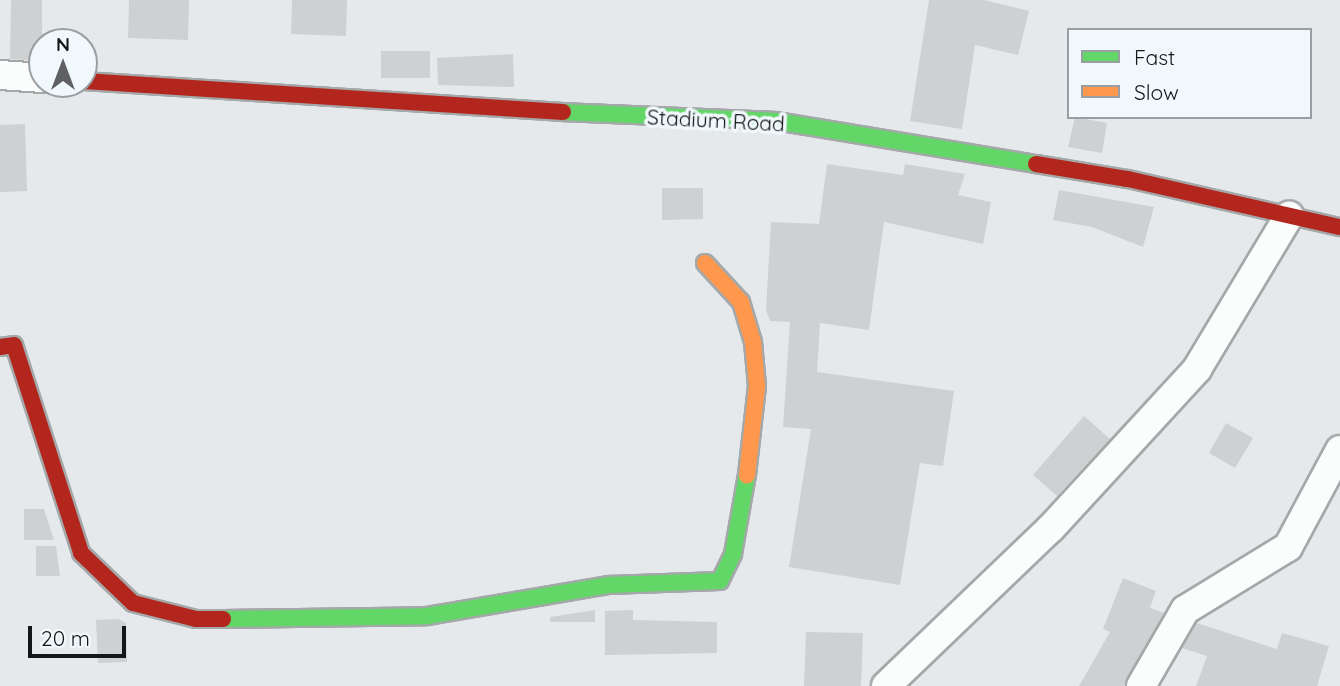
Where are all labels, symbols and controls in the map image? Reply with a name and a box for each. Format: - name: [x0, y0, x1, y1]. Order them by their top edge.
- north arrow: [28, 28, 98, 98]
- legend: [1067, 28, 1312, 119]
- text: N: [56, 32, 70, 56]
- text: Fast: [1134, 44, 1175, 70]
- text: Slow: [1134, 79, 1179, 105]
- street label: Stadium Road: [647, 104, 785, 136]
- scale bar: [32, 612, 130, 656]
- text: 20 m: [41, 625, 90, 651]

